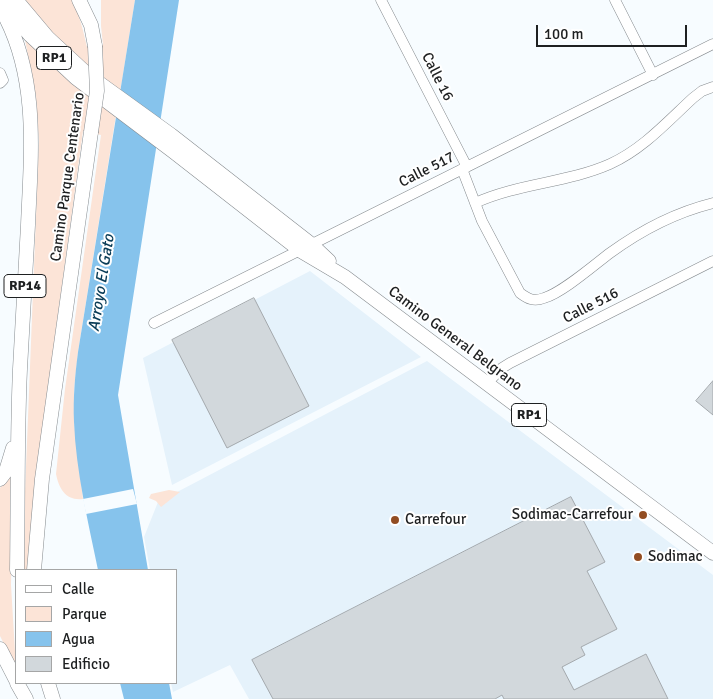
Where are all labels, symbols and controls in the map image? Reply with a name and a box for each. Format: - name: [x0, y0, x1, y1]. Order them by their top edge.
- scale bar: [538, 15, 689, 47]
- text: 100 m: [544, 25, 584, 43]
- road number: RP1: [36, 46, 72, 70]
- street label: Calle 16: [417, 50, 457, 104]
- street label: Camino Parque Centenario: [47, 91, 89, 263]
- street label: Calle 517: [396, 148, 458, 192]
- water label: Arroyo El Gato: [85, 233, 119, 333]
- road number: RP14: [4, 274, 46, 298]
- street label: Camino General Belgrano: [384, 283, 526, 395]
- street label: Calle 516: [560, 284, 622, 328]
- road number: RP1: [512, 404, 546, 426]
- place label: Sodimac-Carrefour: [512, 506, 633, 524]
- marker: Sodimac-Carrefour: [637, 509, 649, 521]
- place label: Carrefour: [405, 511, 466, 529]
- marker: Carrefour: [389, 514, 401, 526]
- place label: Sodimac: [648, 548, 703, 566]
- marker: Sodimac: [632, 551, 644, 563]
- legend: [15, 569, 178, 684]
- text: Calle: [62, 580, 95, 598]
- text: Parque: [62, 605, 107, 623]
- text: Agua: [62, 630, 95, 648]
- text: Edificio: [62, 655, 110, 673]

